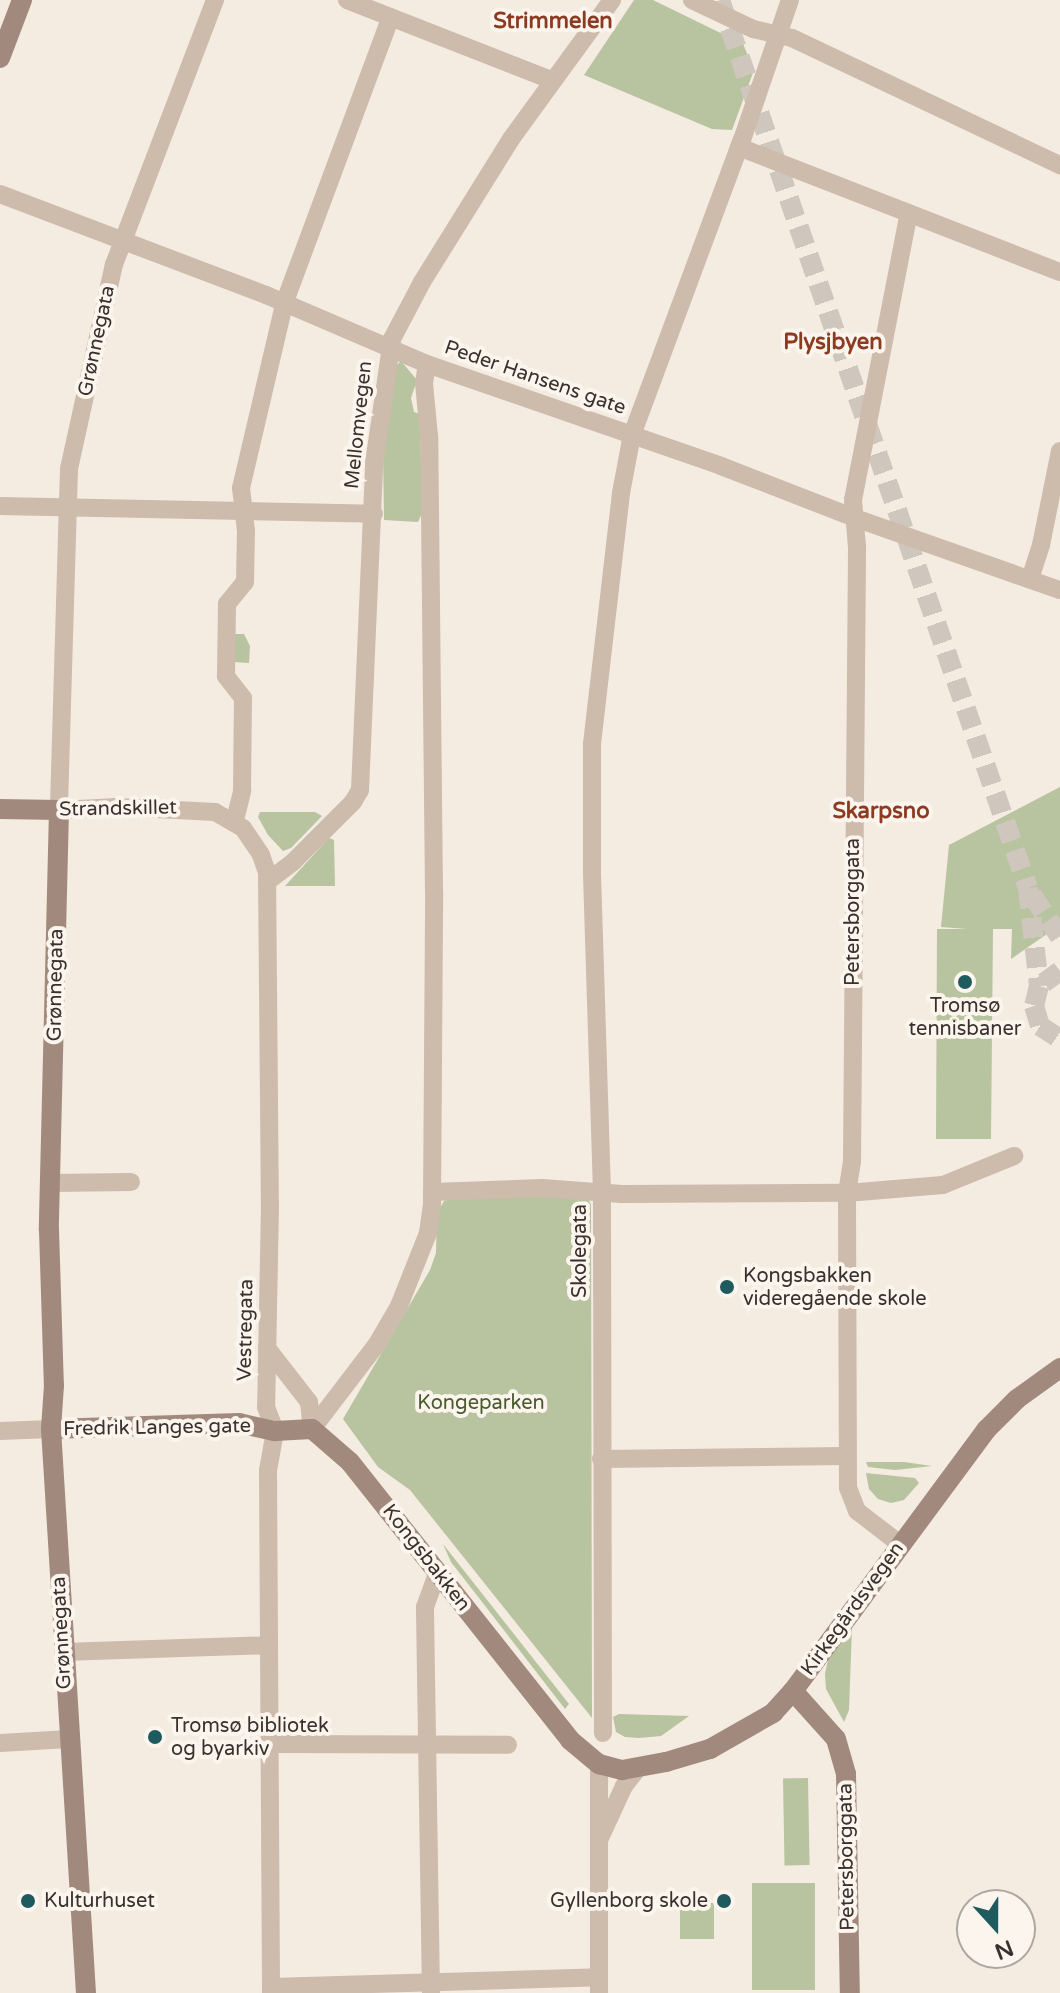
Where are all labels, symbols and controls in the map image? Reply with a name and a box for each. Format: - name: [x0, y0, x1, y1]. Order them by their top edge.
- district label: Strimmelen: [493, 9, 613, 35]
- street label: Grønnegata: [74, 283, 120, 399]
- district label: Plysjbyen: [783, 330, 883, 356]
- street label: Peder Hansens gate: [441, 336, 629, 420]
- street label: Mellomvegen: [340, 360, 378, 490]
- street label: Strandskillet: [59, 796, 177, 822]
- district label: Skarpsno: [832, 799, 930, 825]
- street label: Petersborggata: [841, 838, 865, 986]
- street label: Grønnegata: [43, 928, 69, 1042]
- marker: Tromsø tennisbaner: [956, 973, 974, 991]
- place label: Tromsø tennisbaner: [909, 994, 1021, 1041]
- street label: Skolegata: [568, 1204, 592, 1298]
- place label: Kongsbakken videregående skole: [743, 1264, 926, 1311]
- marker: Kongsbakken videregående skole: [718, 1278, 736, 1296]
- street label: Vestregata: [233, 1279, 259, 1381]
- park label: Kongeparken: [417, 1391, 545, 1415]
- street label: Fredrik Langes gate: [63, 1414, 251, 1442]
- street label: Kongsbakken: [377, 1500, 475, 1616]
- street label: Kirkegårdsvegen: [796, 1537, 910, 1681]
- street label: Grønnegata: [47, 1576, 77, 1690]
- place label: Tromsø bibliotek og byarkiv: [171, 1714, 329, 1761]
- marker: Tromsø bibliotek og byarkiv: [146, 1728, 164, 1746]
- street label: Petersborggata: [834, 1783, 860, 1931]
- place label: Kulturhuset: [44, 1889, 155, 1913]
- place label: Gyllenborg skole: [550, 1889, 708, 1913]
- north arrow: [956, 1889, 1036, 1969]
- marker: Kulturhuset: [19, 1892, 37, 1910]
- marker: Gyllenborg skole: [715, 1892, 733, 1910]
- text: N: [991, 1934, 1017, 1965]

